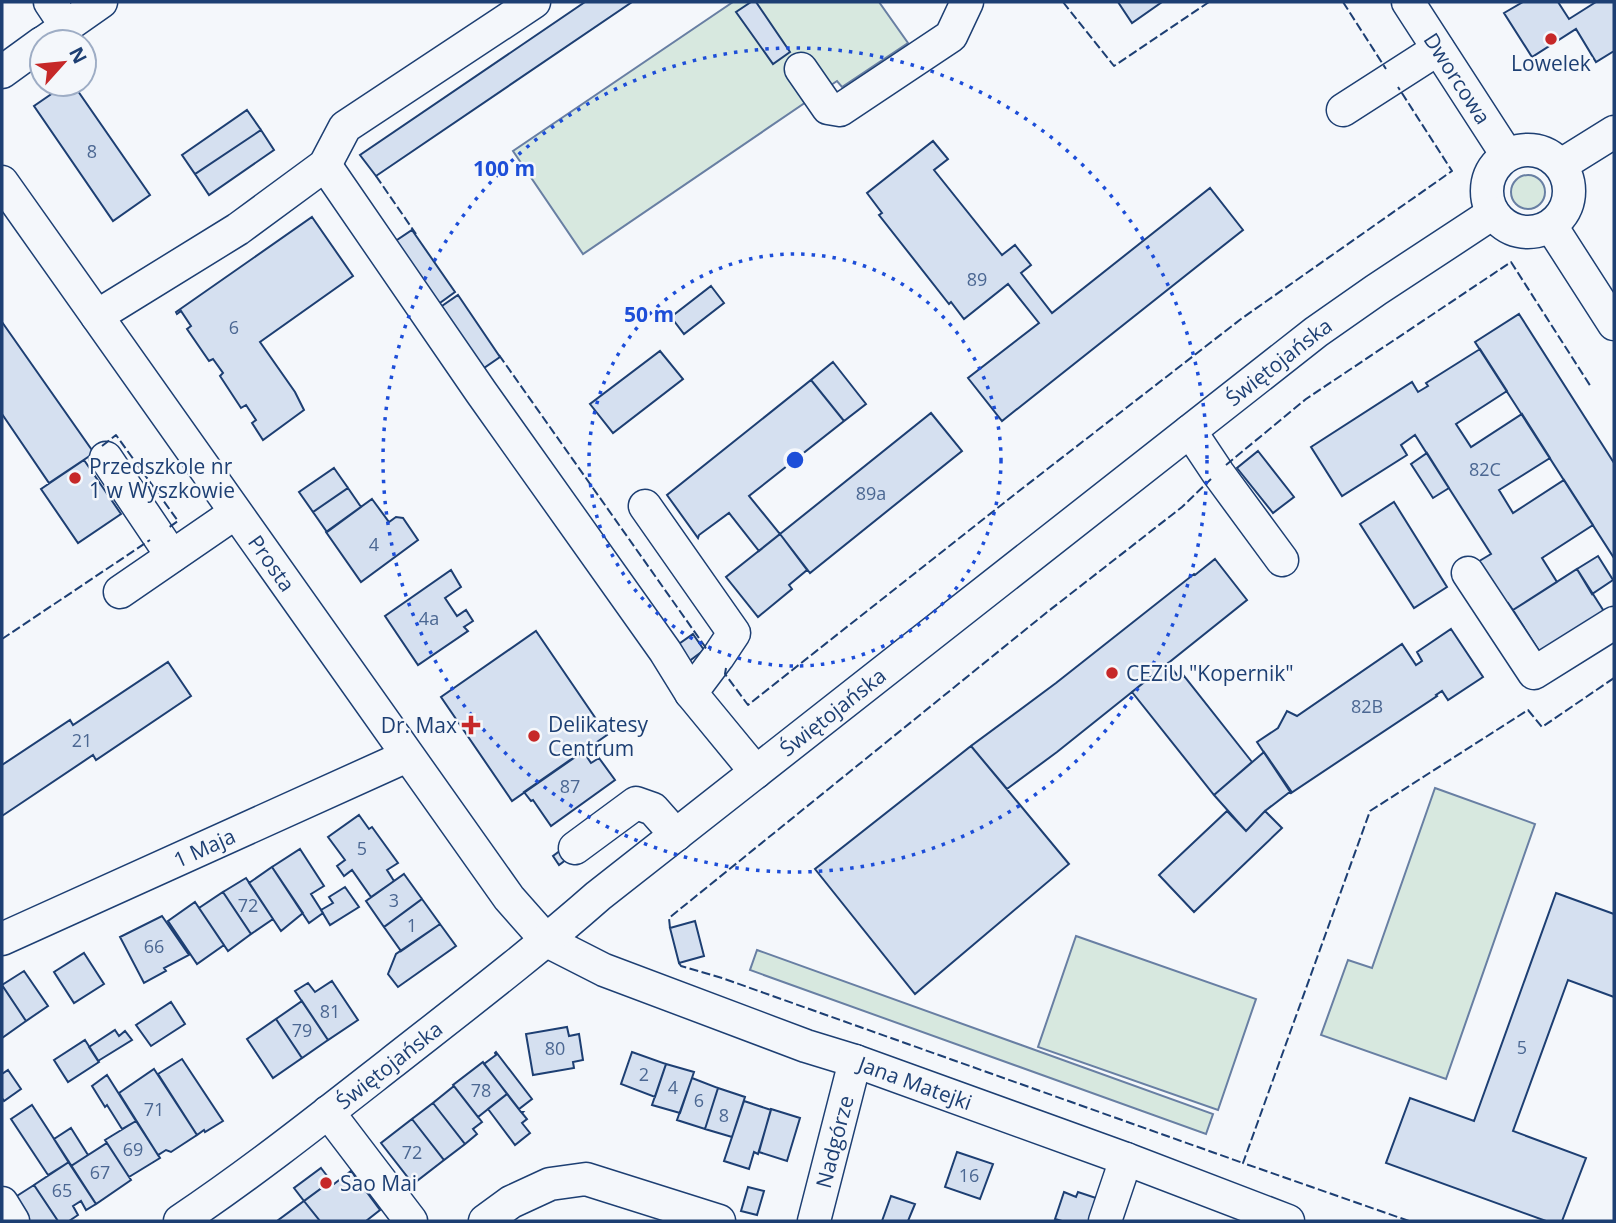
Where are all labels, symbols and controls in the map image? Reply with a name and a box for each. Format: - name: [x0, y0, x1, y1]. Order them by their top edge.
- street label: Dworcowa: [1418, 27, 1497, 129]
- north arrow: [28, 28, 98, 98]
- marker: Lowelek: [1543, 31, 1559, 47]
- text: N: [63, 42, 93, 68]
- place label: Lowelek: [1511, 49, 1591, 77]
- house number: 8: [87, 139, 97, 163]
- text: 100 m: [473, 154, 535, 182]
- house number: 89: [967, 267, 987, 291]
- text: 50 m: [624, 300, 674, 328]
- street label: Świętojańska: [1220, 311, 1337, 412]
- house number: 6: [229, 315, 239, 339]
- centre of rings: [783, 448, 807, 472]
- place label: Przedszkole nr 1 w Wyszkowie: [89, 452, 235, 504]
- house number: 82C: [1469, 457, 1501, 481]
- marker: Przedszkole nr 1 w Wyszkowie: [67, 470, 83, 486]
- house number: 89a: [856, 481, 886, 505]
- street label: Prosta: [242, 529, 302, 597]
- house number: 4: [369, 532, 379, 556]
- house number: 4a: [419, 606, 439, 630]
- place label: CEZiU "Kopernik": [1126, 659, 1294, 687]
- street label: Świętojańska: [774, 661, 891, 762]
- marker: CEZiU "Kopernik": [1104, 665, 1120, 681]
- house number: 82B: [1351, 694, 1383, 718]
- place label: Delikatesy Centrum: [548, 710, 649, 762]
- place label: Dr. Max: [381, 711, 457, 739]
- marker: Dr. Max: [463, 717, 479, 733]
- house number: 21: [72, 728, 92, 752]
- marker: Delikatesy Centrum: [526, 728, 542, 744]
- house number: 87: [560, 774, 580, 798]
- street label: 1 Maja: [169, 821, 240, 874]
- house number: 5: [357, 836, 367, 860]
- house number: 3: [389, 888, 399, 912]
- house number: 72: [238, 893, 258, 917]
- house number: 1: [407, 913, 417, 937]
- house number: 66: [144, 934, 164, 958]
- house number: 81: [320, 999, 340, 1023]
- street label: Świętojańska: [330, 1014, 448, 1115]
- house number: 79: [292, 1018, 312, 1042]
- house number: 5: [1517, 1035, 1527, 1059]
- house number: 80: [545, 1036, 565, 1060]
- street label: Jana Matejki: [853, 1049, 976, 1116]
- house number: 2: [639, 1062, 649, 1086]
- house number: 4: [668, 1075, 678, 1099]
- house number: 78: [471, 1078, 491, 1102]
- house number: 6: [694, 1088, 704, 1112]
- street label: Nadgórze: [809, 1092, 860, 1191]
- house number: 71: [144, 1097, 164, 1121]
- house number: 8: [719, 1103, 729, 1127]
- house number: 69: [123, 1137, 143, 1161]
- house number: 72: [402, 1140, 422, 1164]
- house number: 67: [90, 1160, 110, 1184]
- house number: 16: [959, 1163, 979, 1187]
- place label: Sao Mai: [340, 1169, 417, 1197]
- marker: Sao Mai: [318, 1175, 334, 1191]
- house number: 65: [52, 1178, 72, 1202]

